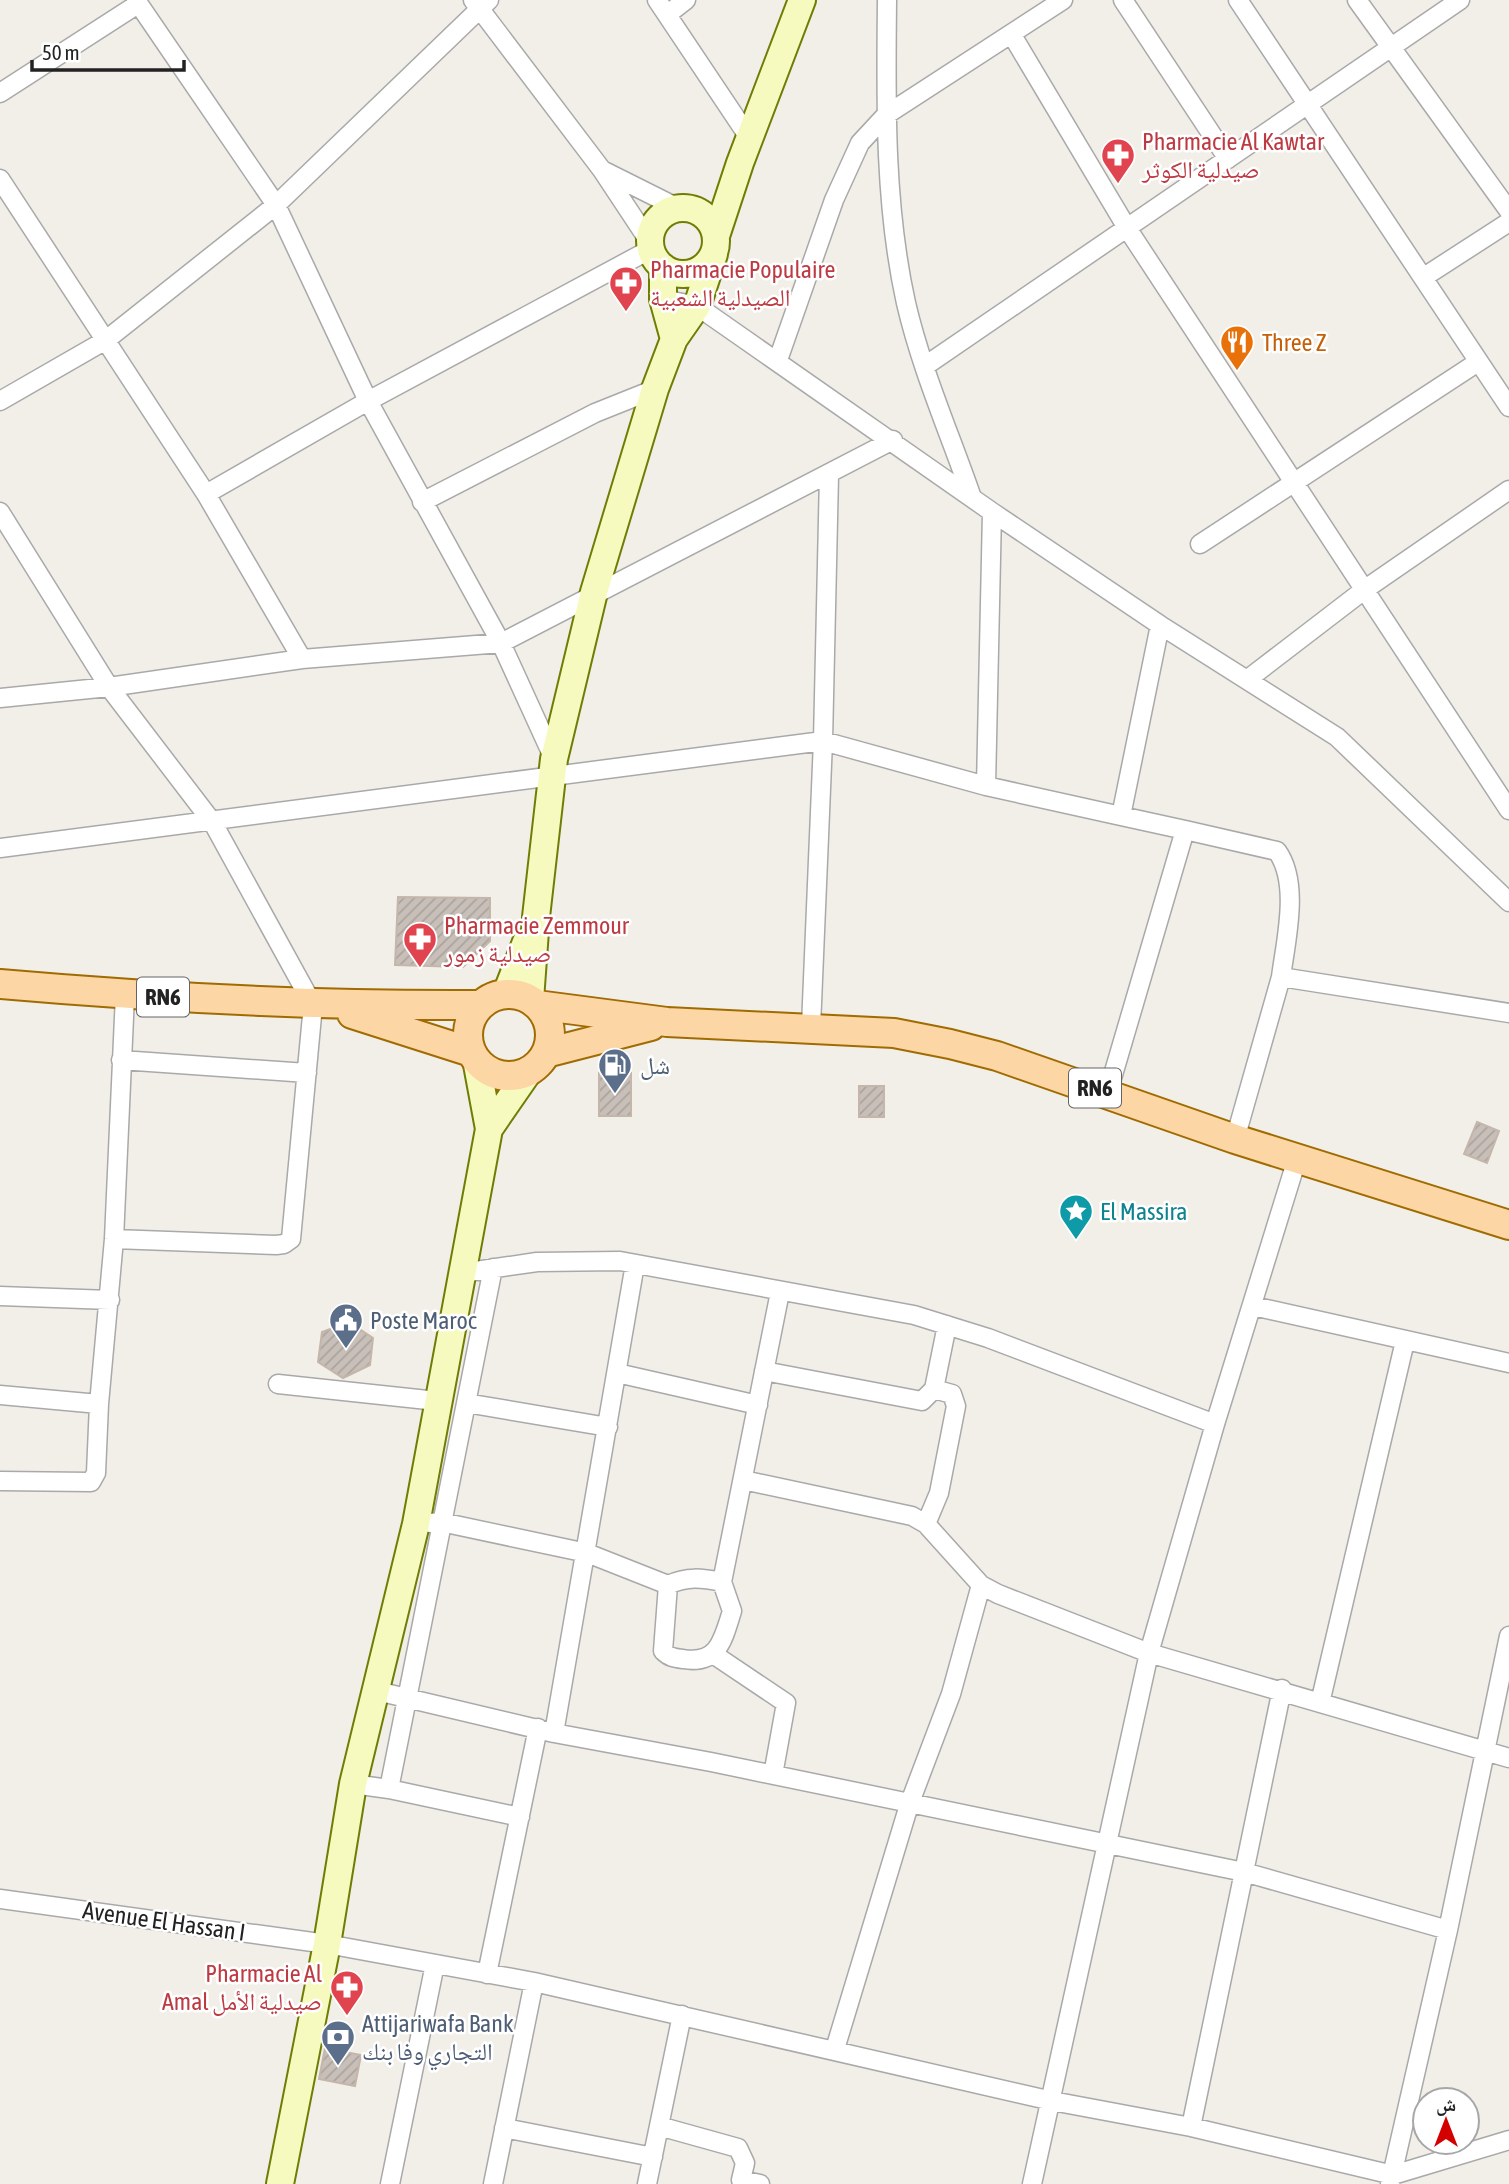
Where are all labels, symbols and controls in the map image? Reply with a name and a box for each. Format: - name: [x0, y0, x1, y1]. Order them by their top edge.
- scale bar: [32, 28, 184, 72]
- text: 50 m: [42, 40, 80, 64]
- place label: Pharmacie Al Kawtar صيدلية الكوثر: [1141, 128, 1325, 183]
- pharmacy icon: Pharmacie Al Kawtar صيدلية الكوثر: [1099, 136, 1137, 185]
- place label: Pharmacie Populaire الصيدلية الشعبية: [650, 256, 835, 311]
- pharmacy icon: Pharmacie Populaire الصيدلية الشعبية: [607, 264, 645, 313]
- restaurant icon: Three Z: [1218, 323, 1256, 372]
- place label: Three Z: [1262, 329, 1327, 356]
- place label: Pharmacie Zemmour صيدلية زمور: [443, 912, 630, 967]
- pharmacy icon: Pharmacie Zemmour صيدلية زمور: [401, 920, 439, 969]
- road number: RN6: [137, 978, 189, 1016]
- fuel station icon: شل: [596, 1046, 634, 1095]
- place label: شل: [640, 1052, 670, 1080]
- road number: RN6: [1069, 1068, 1121, 1107]
- place icon: El Massira: [1057, 1192, 1095, 1241]
- place label: El Massira: [1100, 1198, 1187, 1225]
- public building icon: Poste Maroc: [327, 1301, 365, 1350]
- place label: Poste Maroc: [370, 1307, 477, 1334]
- street label: Avenue El Hassan I: [81, 1896, 247, 1946]
- place label: Pharmacie Al Amal صيدلية الأمل: [162, 1960, 323, 2016]
- pharmacy icon: Pharmacie Al Amal صيدلية الأمل: [328, 1968, 366, 2017]
- place label: Attijariwafa Bank التجاري وفا بنك: [362, 2010, 514, 2071]
- bank icon: Attijariwafa Bank التجاري وفا بنك: [319, 2018, 357, 2067]
- north arrow: [1411, 2086, 1481, 2156]
- text: ش: [1436, 2093, 1456, 2116]

